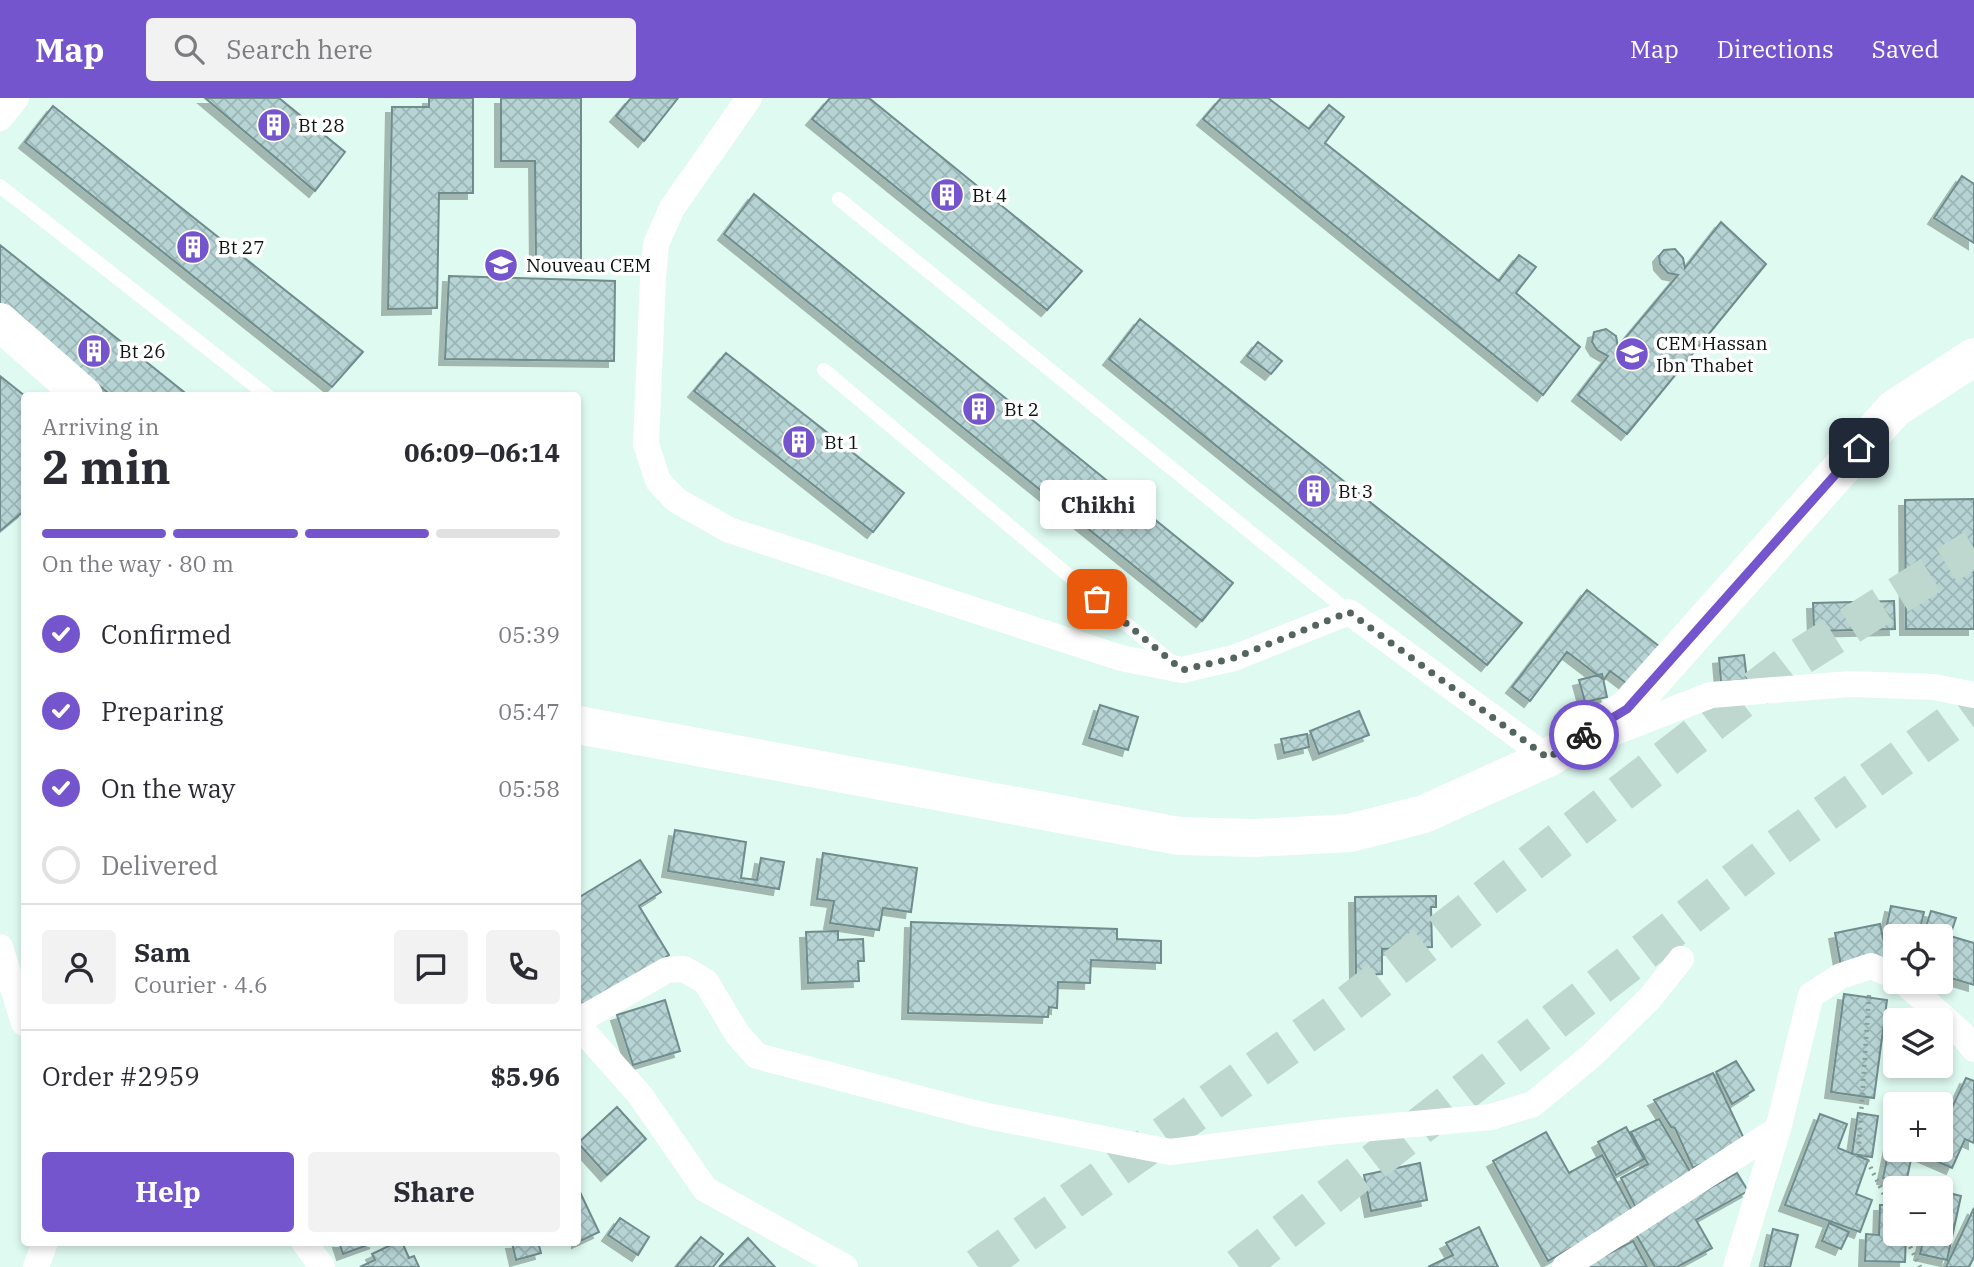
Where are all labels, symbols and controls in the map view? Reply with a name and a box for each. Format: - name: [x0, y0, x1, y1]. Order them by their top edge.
- search box: [146, 18, 636, 81]
- text: Map: [35, 28, 104, 71]
- icon: search: [170, 30, 208, 68]
- text: Search here: [226, 32, 373, 66]
- text: Map: [1630, 33, 1679, 65]
- text: Directions: [1717, 33, 1834, 65]
- text: Saved: [1872, 33, 1939, 65]
- building icon: Bt 28: [255, 106, 293, 144]
- place label: Bt 28: [298, 113, 345, 137]
- building icon: Bt 4: [928, 176, 966, 214]
- place label: Bt 4: [972, 183, 1007, 207]
- building icon: Bt 27: [174, 228, 212, 266]
- place label: Bt 27: [218, 235, 265, 259]
- school or university icon: Nouveau CEM: [482, 246, 520, 284]
- place label: Nouveau CEM: [526, 253, 651, 277]
- place label: CEM Hassan Ibn Thabet: [1656, 331, 1768, 377]
- building icon: Bt 26: [75, 332, 113, 370]
- school or university icon: CEM Hassan Ibn Thabet: [1613, 335, 1651, 373]
- place label: Bt 26: [119, 339, 166, 363]
- building icon: Bt 2: [960, 390, 998, 428]
- place label: Bt 2: [1004, 397, 1039, 421]
- text: Arriving in: [42, 411, 159, 441]
- pin: [1829, 418, 1889, 478]
- building icon: Bt 1: [780, 423, 818, 461]
- icon: home: [1840, 429, 1878, 467]
- place label: Bt 1: [824, 430, 859, 454]
- text: 06:09–06:14: [404, 435, 560, 469]
- text: 2 min: [42, 437, 171, 497]
- building icon: Bt 3: [1295, 472, 1333, 510]
- place label: Bt 3: [1338, 479, 1373, 503]
- callout: Chikhi: [1039, 480, 1155, 529]
- text: Chikhi: [1061, 489, 1135, 519]
- text: On the way · 80 m: [42, 548, 234, 578]
- pin: [1067, 569, 1127, 629]
- icon: bag: [1078, 580, 1116, 618]
- icon: check: [42, 615, 80, 653]
- text: Confirmed: [101, 617, 232, 651]
- text: 05:39: [498, 619, 560, 649]
- icon: check: [42, 692, 80, 730]
- text: Preparing: [101, 694, 223, 728]
- text: 05:47: [498, 696, 560, 726]
- courier: [1549, 700, 1619, 770]
- icon: bike: [1565, 716, 1603, 754]
- icon: check: [42, 769, 80, 807]
- text: On the way: [101, 771, 235, 805]
- text: 05:58: [498, 773, 560, 803]
- text: Delivered: [101, 848, 218, 882]
- map controls: [1883, 924, 1953, 1246]
- button: locate: [1883, 924, 1953, 994]
- button: person: [42, 930, 116, 1004]
- button: chat: [394, 930, 468, 1004]
- button: phone: [486, 930, 560, 1004]
- text: Sam: [134, 935, 190, 969]
- text: Courier · 4.6: [134, 969, 268, 999]
- button: layers: [1883, 1008, 1953, 1078]
- text: Order #2959: [42, 1059, 200, 1093]
- text: $5.96: [490, 1059, 560, 1093]
- button: +: [1883, 1092, 1953, 1162]
- button: Help: [42, 1152, 294, 1232]
- button: Share: [308, 1152, 560, 1232]
- button: −: [1883, 1176, 1953, 1246]

